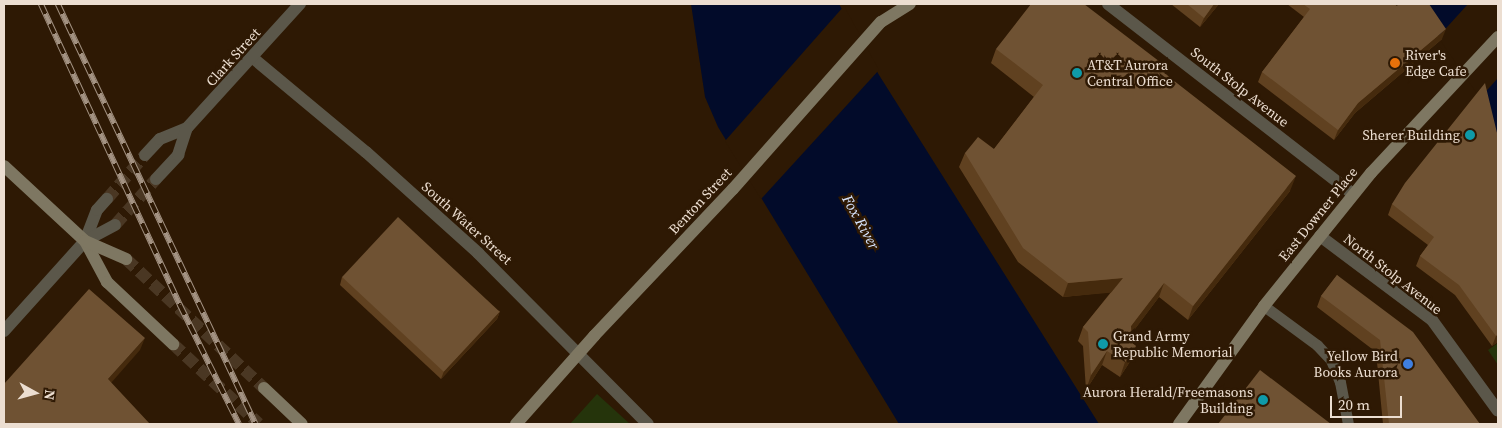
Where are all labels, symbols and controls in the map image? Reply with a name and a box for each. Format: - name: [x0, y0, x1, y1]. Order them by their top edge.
- street label: Clark Street: [202, 24, 264, 90]
- street label: South Stolp Avenue: [1188, 44, 1292, 130]
- place label: River's Edge Cafe: [1405, 47, 1467, 80]
- place label: AT&T Aurora Central Office: [1087, 57, 1173, 90]
- marker: River's Edge Cafe: [1389, 57, 1401, 69]
- marker: AT&T Aurora Central Office: [1071, 67, 1083, 79]
- place label: Sherer Building: [1362, 127, 1460, 143]
- marker: Sherer Building: [1464, 129, 1476, 141]
- street label: Benton Street: [665, 164, 735, 238]
- street label: East Downer Place: [1275, 164, 1361, 264]
- street label: South Water Street: [418, 178, 516, 268]
- water label: Fox River: [839, 192, 883, 252]
- street label: North Stolp Avenue: [1340, 230, 1446, 318]
- place label: Grand Army Republic Memorial: [1113, 328, 1233, 361]
- marker: Grand Army Republic Memorial: [1097, 338, 1109, 350]
- place label: Yellow Bird Books Aurora: [1314, 348, 1398, 381]
- marker: Yellow Bird Books Aurora: [1402, 358, 1414, 370]
- north arrow: [10, 368, 60, 418]
- place label: Aurora Herald/Freemasons Building: [1083, 384, 1253, 417]
- scale bar: [1332, 386, 1404, 418]
- text: N: [39, 389, 60, 401]
- marker: Aurora Herald/Freemasons Building: [1257, 394, 1269, 406]
- text: 20 m: [1338, 394, 1370, 415]

